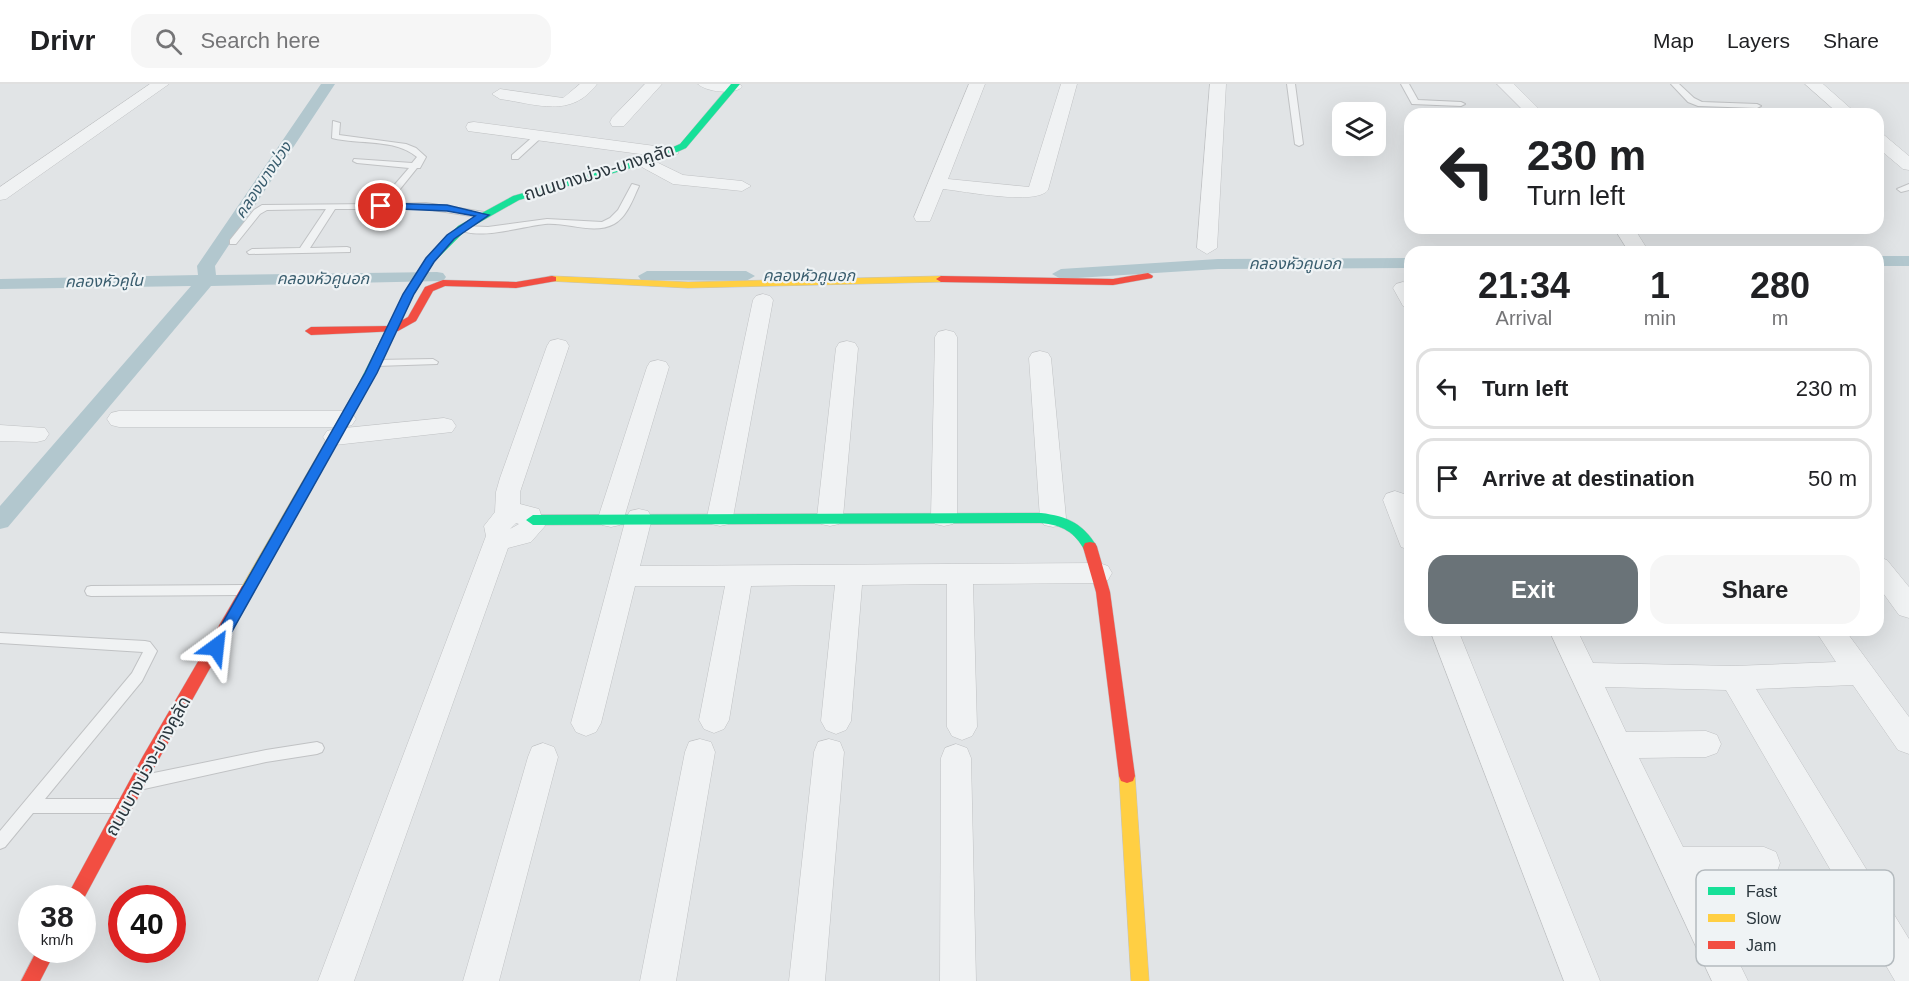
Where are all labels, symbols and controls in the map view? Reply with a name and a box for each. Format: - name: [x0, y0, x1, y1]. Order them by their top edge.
- search box: [131, 14, 551, 68]
- text: Drivr: [30, 25, 95, 56]
- icon: search: [152, 25, 185, 58]
- text: Search here: [200, 28, 320, 53]
- text: Map: [1653, 29, 1694, 52]
- text: Layers: [1727, 29, 1790, 52]
- text: Share: [1823, 29, 1879, 52]
- map controls: [1332, 102, 1386, 156]
- button: layers: [1332, 102, 1386, 156]
- icon: left: [1428, 132, 1506, 210]
- text: 230 m: [1527, 132, 1646, 179]
- water label: คลองบางม่วง: [231, 138, 295, 221]
- street label: ถนนบางม่วง-บางคูลัด: [521, 140, 677, 206]
- pin: [355, 180, 406, 231]
- text: Turn left: [1527, 181, 1625, 211]
- icon: arrive: [364, 189, 397, 222]
- water label: คลองหัวคูนอก: [1249, 255, 1343, 274]
- text: 21:34: [1478, 265, 1570, 306]
- text: 1: [1650, 265, 1670, 306]
- text: 280: [1750, 265, 1810, 306]
- water label: คลองหัวคูนอก: [763, 267, 857, 286]
- water label: คลองหัวคูนอก: [277, 270, 371, 289]
- water label: คลองหัวคูใน: [65, 272, 144, 292]
- text: Arrival: [1496, 307, 1552, 329]
- text: min: [1644, 307, 1676, 329]
- text: m: [1772, 307, 1788, 329]
- icon: left: [1431, 372, 1464, 405]
- text: Turn left: [1482, 376, 1568, 401]
- text: 230 m: [1796, 376, 1857, 401]
- icon: arrive: [1431, 462, 1464, 495]
- text: Arrive at destination: [1482, 466, 1695, 491]
- text: 50 m: [1808, 466, 1857, 491]
- button: Exit: [1428, 555, 1638, 624]
- button: Share: [1650, 555, 1860, 624]
- position arrow: [184, 615, 248, 679]
- street label: ถนนบางม่วง-บางคูลัด: [101, 693, 196, 840]
- legend: [1696, 870, 1894, 966]
- text: Fast: [1746, 883, 1778, 900]
- speed limit sign: 40: [108, 885, 186, 963]
- text: 38: [40, 900, 74, 933]
- text: Slow: [1746, 910, 1781, 927]
- text: km/h: [41, 931, 73, 948]
- text: Jam: [1746, 937, 1776, 954]

